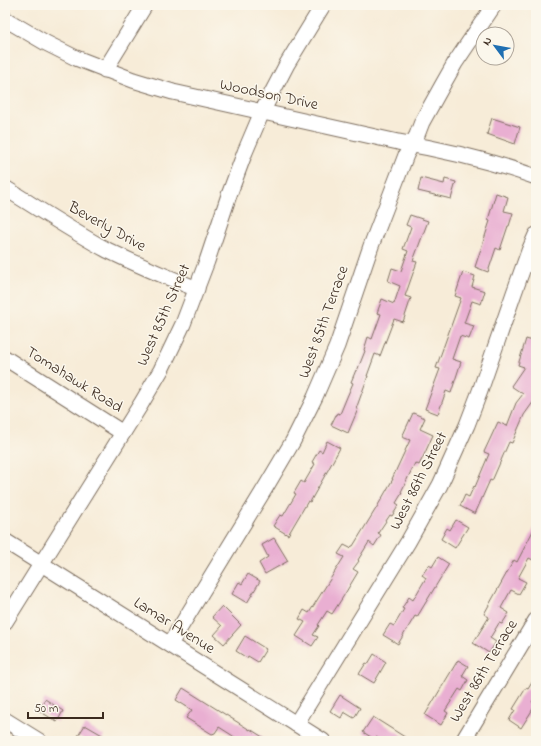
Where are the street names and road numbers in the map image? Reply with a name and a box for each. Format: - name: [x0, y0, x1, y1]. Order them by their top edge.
- street label: Woodson Drive: [218, 73, 321, 117]
- street label: Beverly Drive: [63, 195, 151, 259]
- street label: West 85th Street: [131, 260, 197, 370]
- street label: West 85th Terrace: [292, 261, 356, 382]
- street label: Tomahawk Road: [21, 341, 127, 419]
- street label: West 86th Street: [384, 427, 454, 534]
- street label: Lamar Avenue: [128, 591, 220, 661]
- street label: West 86th Terrace: [444, 614, 525, 727]

